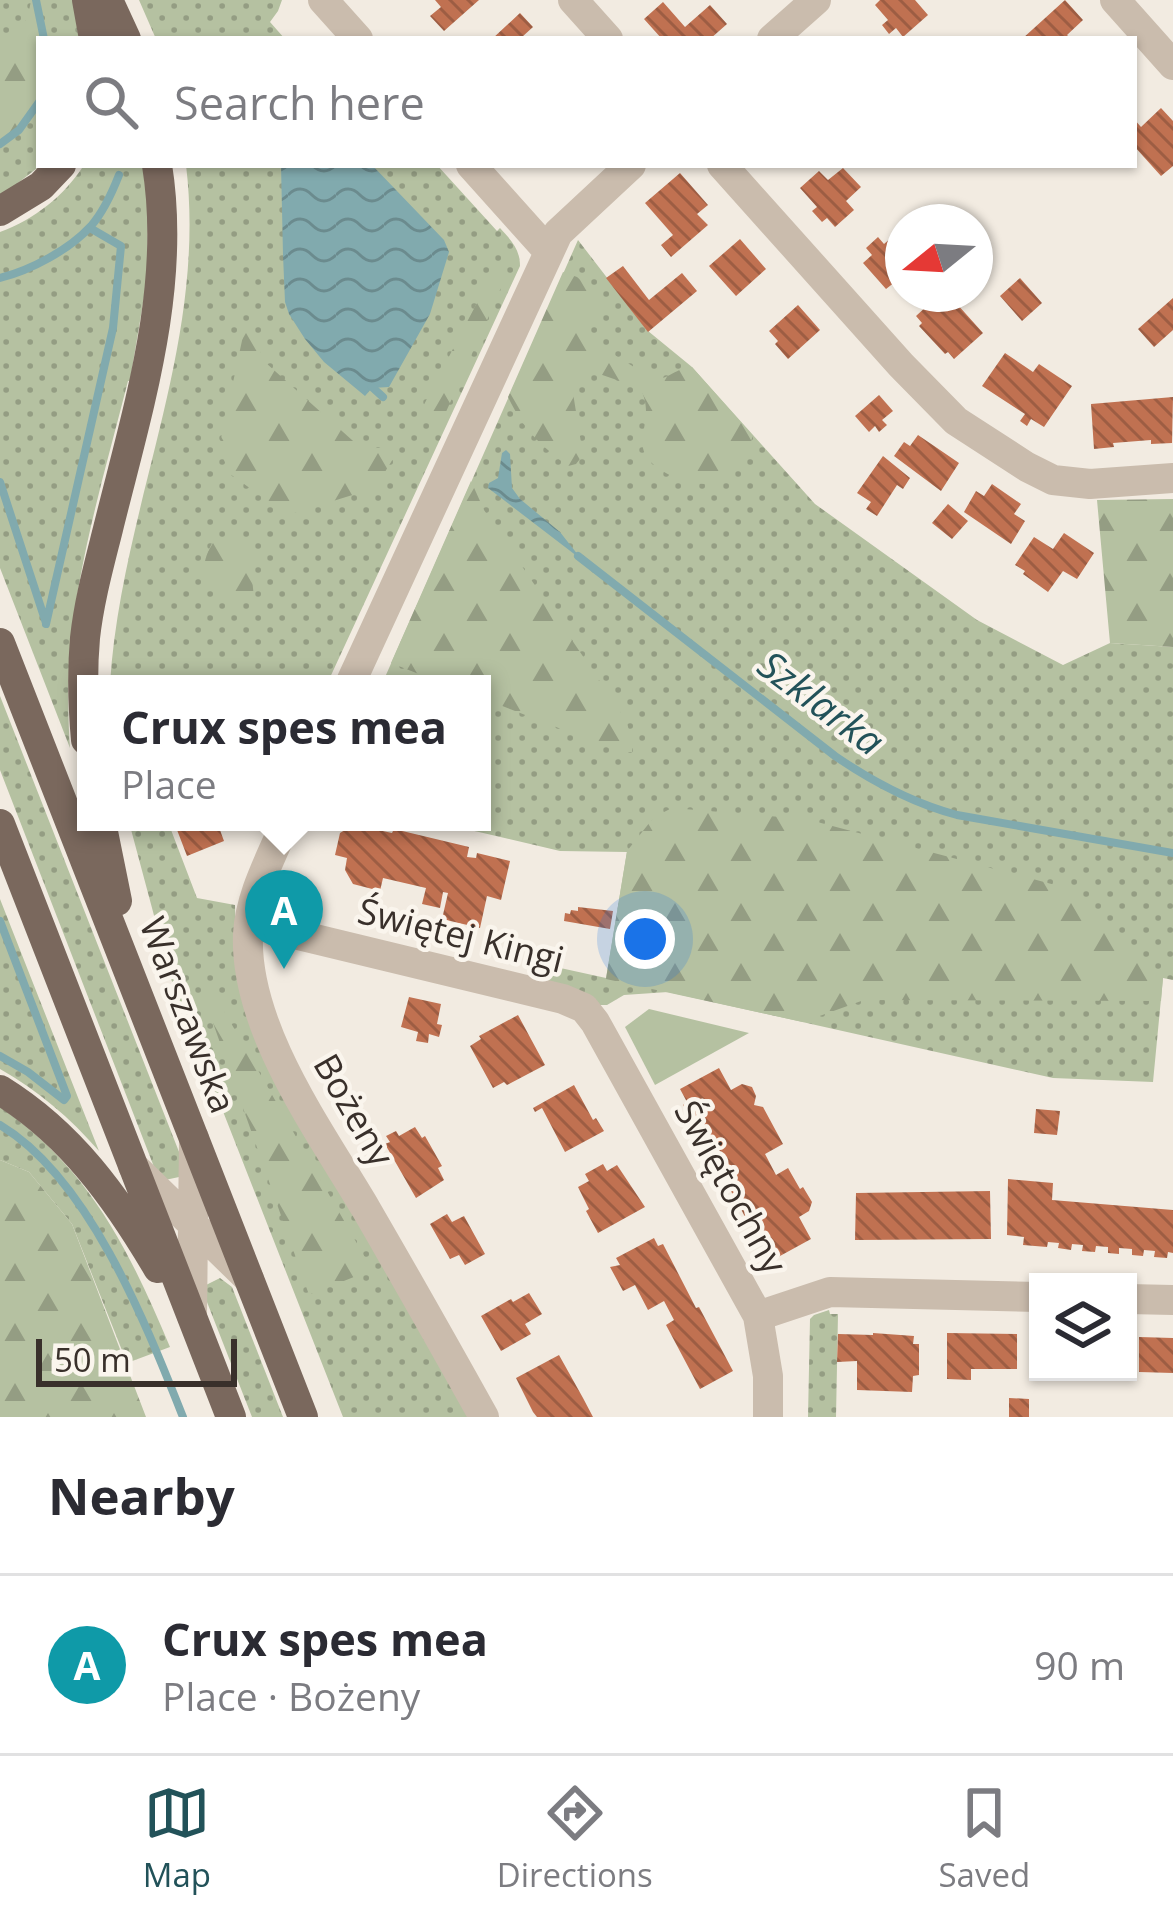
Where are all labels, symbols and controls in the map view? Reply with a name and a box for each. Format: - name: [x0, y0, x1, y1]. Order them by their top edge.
- search box: [36, 36, 1137, 168]
- icon: search: [78, 69, 144, 135]
- text: Search here: [174, 72, 425, 133]
- north arrow: [885, 204, 993, 312]
- water label: Szklarka: [748, 637, 896, 766]
- popup: [77, 675, 491, 831]
- text: Crux spes mea: [121, 696, 447, 757]
- text: Place: [121, 757, 217, 810]
- pin: A: [245, 870, 323, 969]
- street label: Świętej Kingi: [353, 885, 569, 984]
- your location: [615, 909, 675, 969]
- street label: Warszawska: [129, 910, 248, 1120]
- street label: Bożeny: [303, 1045, 407, 1176]
- street label: Świętochny: [664, 1091, 800, 1283]
- map controls: [1029, 1273, 1137, 1381]
- button: layers: [1029, 1273, 1137, 1381]
- scale bar: [36, 1333, 237, 1386]
- text: 50 m: [54, 1337, 131, 1382]
- text: Nearby: [48, 1460, 235, 1530]
- text: Crux spes mea: [162, 1608, 488, 1669]
- text: A: [74, 1638, 100, 1691]
- text: 90 m: [1034, 1638, 1125, 1691]
- text: Place · Bożeny: [162, 1669, 420, 1722]
- tab: Map: [143, 1780, 211, 1897]
- tab: Directions: [497, 1780, 653, 1897]
- tab: Saved: [938, 1780, 1030, 1897]

